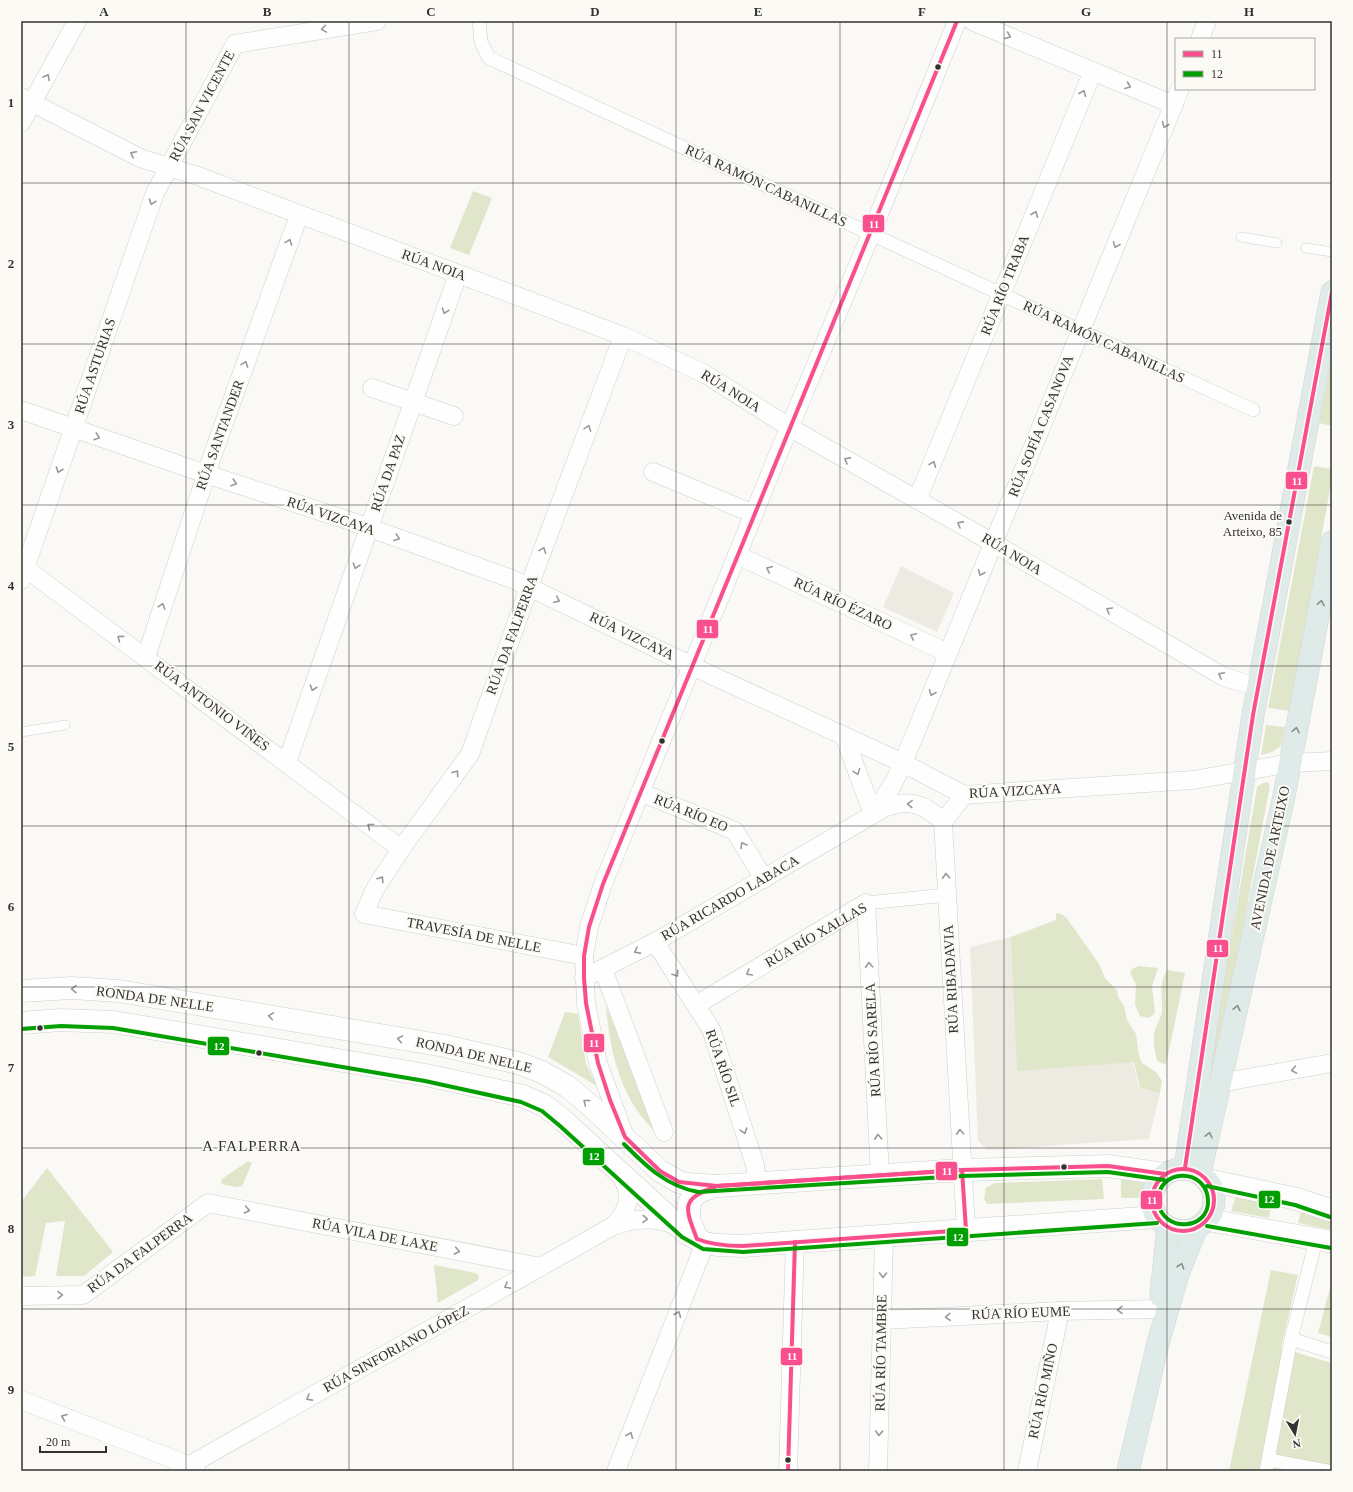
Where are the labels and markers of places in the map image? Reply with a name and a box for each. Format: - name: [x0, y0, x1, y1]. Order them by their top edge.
- unlabelled marker: [933, 62, 943, 72]
- place label: Avenida de Arteixo, 85: [1223, 508, 1282, 539]
- marker: Avenida de Arteixo, 85: [1284, 517, 1294, 527]
- unlabelled marker: [657, 736, 667, 746]
- unlabelled marker: [35, 1023, 45, 1033]
- unlabelled marker: [254, 1048, 264, 1058]
- unlabelled marker: [1059, 1162, 1069, 1172]
- unlabelled marker: [783, 1455, 793, 1465]

